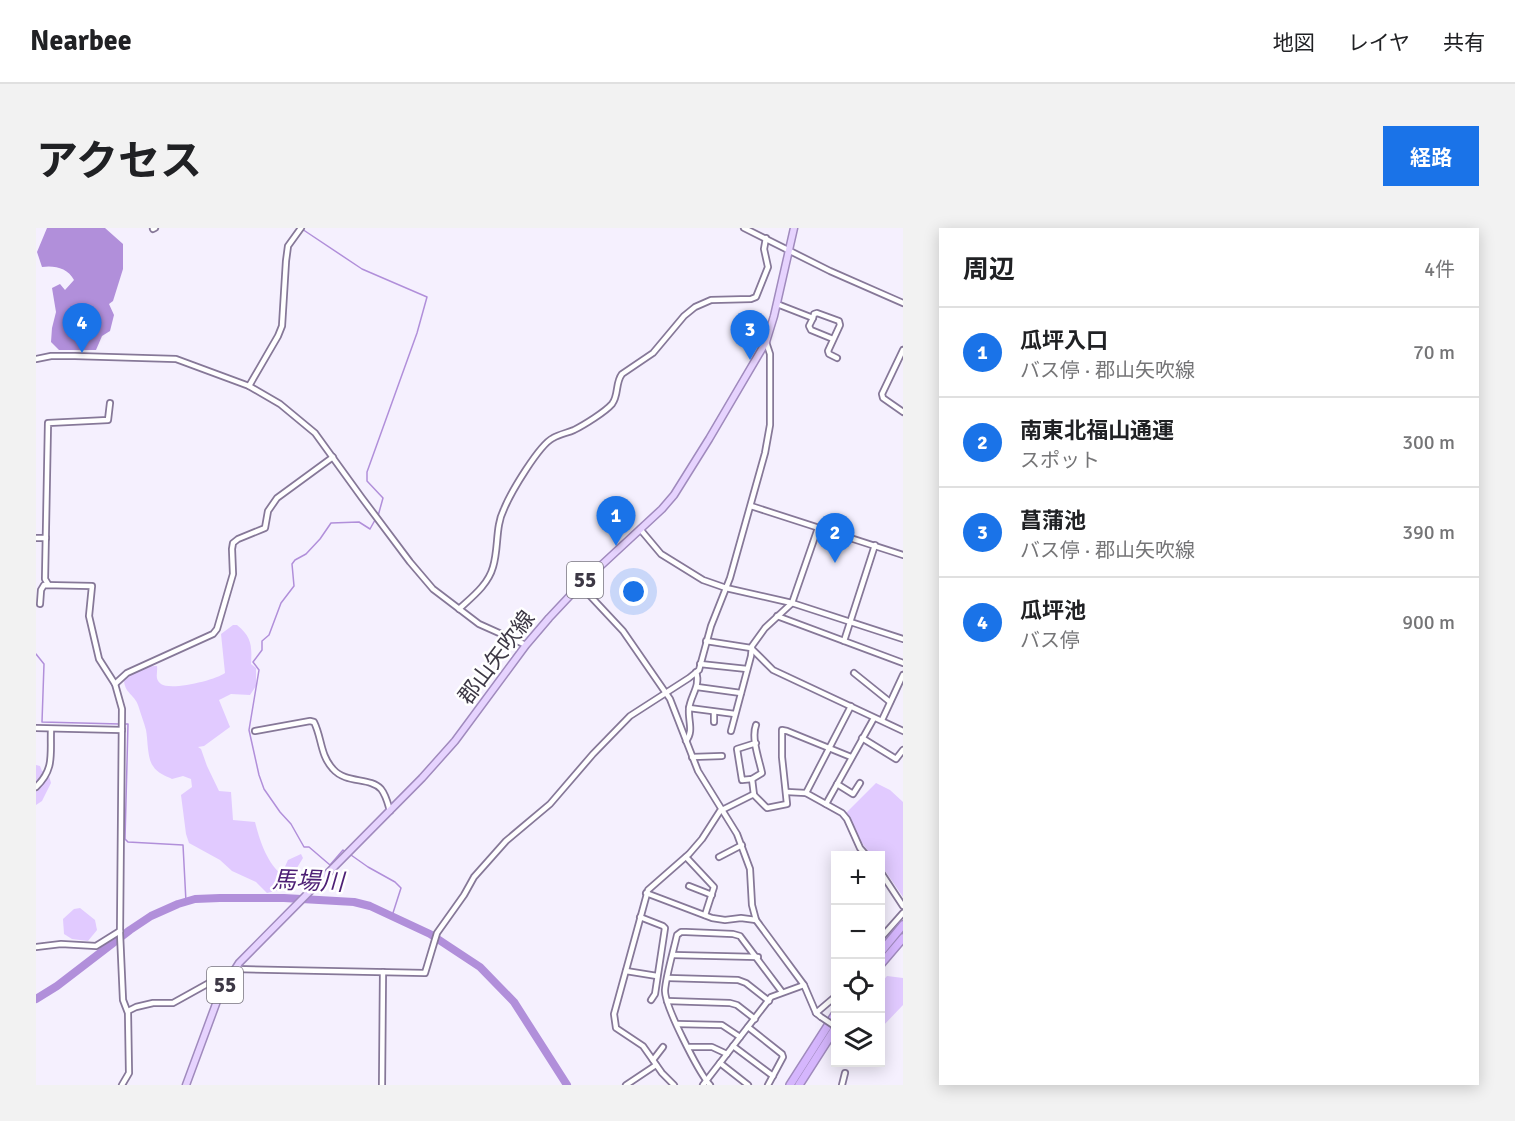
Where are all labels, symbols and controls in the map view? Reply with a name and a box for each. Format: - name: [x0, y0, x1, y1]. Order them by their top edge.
- text: Nearbee: [30, 24, 132, 58]
- text: 地図: [1273, 30, 1315, 56]
- text: レイヤ: [1348, 30, 1410, 56]
- text: 共有: [1443, 30, 1485, 56]
- button: 経路: [1383, 126, 1479, 186]
- text: アクセス: [36, 136, 202, 187]
- text: 周辺: [963, 254, 1015, 286]
- text: 4件: [1424, 257, 1455, 282]
- pin: 4: [62, 304, 102, 353]
- pin: 3: [730, 310, 770, 360]
- text: 瓜坪入口: [1020, 327, 1108, 354]
- text: 1: [977, 340, 988, 365]
- text: 70 m: [1413, 340, 1455, 365]
- text: バス停 · 郡山矢吹線: [1020, 358, 1195, 383]
- text: 南東北福山通運: [1020, 417, 1174, 444]
- text: 2: [977, 430, 988, 455]
- text: 300 m: [1402, 430, 1455, 455]
- text: スポット: [1020, 448, 1100, 473]
- pin: 1: [596, 496, 636, 546]
- text: 菖蒲池: [1020, 507, 1086, 534]
- pin: 2: [816, 514, 854, 563]
- text: 3: [977, 520, 988, 545]
- text: 390 m: [1402, 520, 1455, 545]
- text: バス停 · 郡山矢吹線: [1020, 538, 1195, 563]
- road number: 55: [567, 562, 603, 598]
- your location: [619, 577, 648, 606]
- text: 瓜坪池: [1020, 597, 1086, 624]
- street label: 郡山矢吹線: [453, 605, 540, 709]
- text: 4: [977, 610, 988, 635]
- text: 900 m: [1402, 610, 1455, 635]
- text: バス停: [1020, 628, 1080, 653]
- map controls: [831, 851, 885, 1067]
- button: +: [831, 851, 885, 905]
- water label: 馬場川: [271, 865, 347, 897]
- button: −: [831, 905, 885, 959]
- button: locate: [831, 959, 885, 1013]
- road number: 55: [207, 967, 243, 1003]
- button: layers: [831, 1013, 885, 1067]

